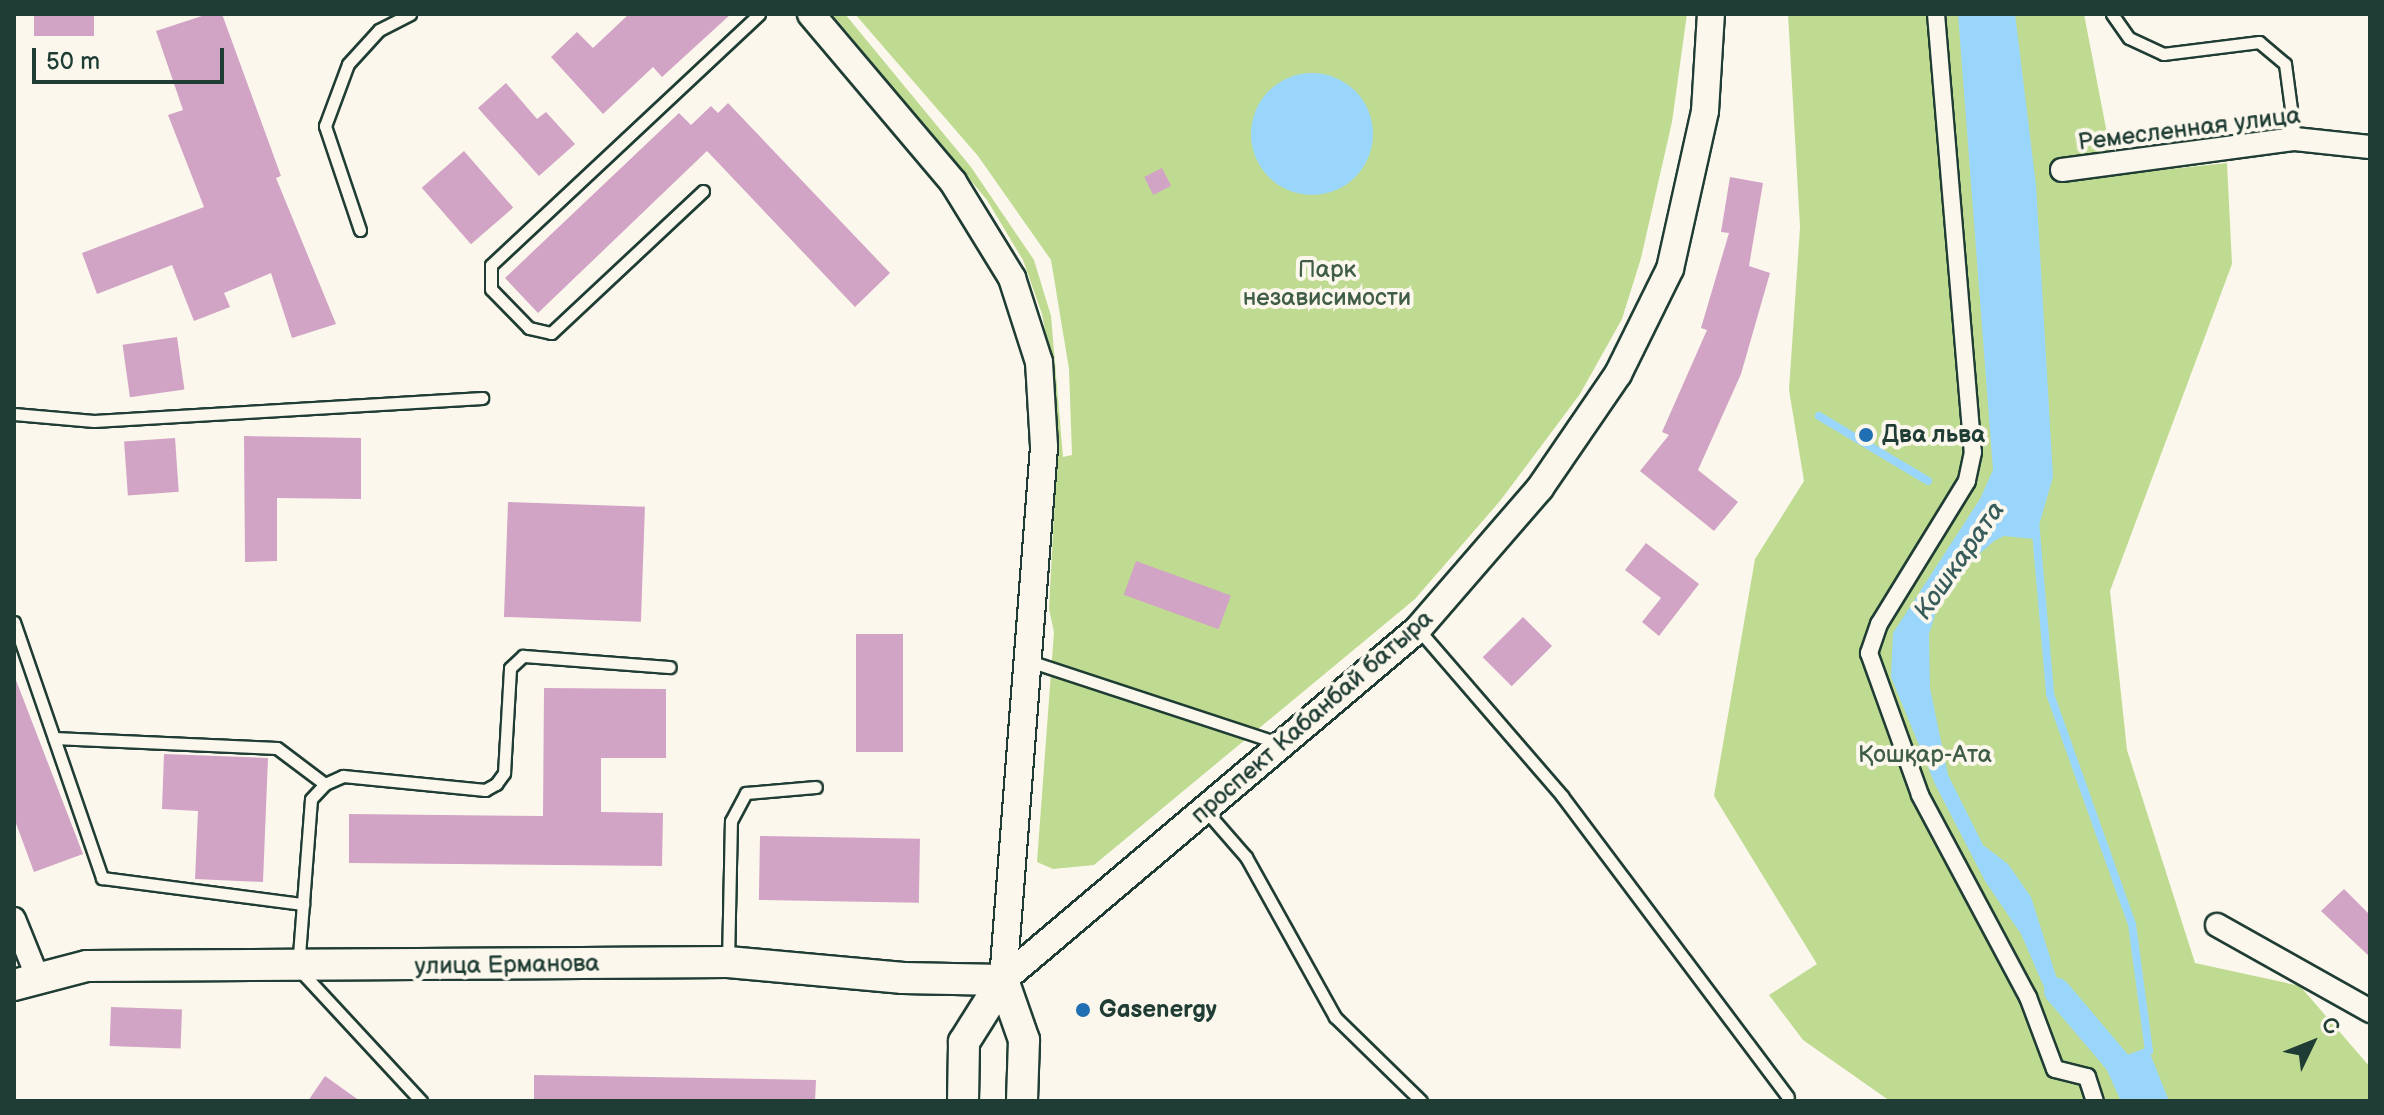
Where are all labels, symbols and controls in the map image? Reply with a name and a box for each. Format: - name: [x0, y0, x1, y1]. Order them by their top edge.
- scale bar: [36, 32, 228, 82]
- text: 50 m: [46, 47, 100, 76]
- street label: Ремесленная улица: [2076, 101, 2302, 157]
- park label: Парк независимости: [1243, 256, 1411, 312]
- place label: Два льва: [1882, 421, 1985, 449]
- marker: Два льва: [1857, 426, 1875, 444]
- water label: Кошкарата: [1908, 496, 2012, 626]
- street label: проспект Кабанбай батыра: [1185, 604, 1439, 830]
- park label: Қошқар-Ата: [1858, 741, 1992, 769]
- street label: улица Ерманова: [414, 949, 600, 981]
- place label: Gasenergy: [1099, 996, 1217, 1024]
- marker: Gasenergy: [1074, 1001, 1092, 1019]
- north arrow: [2272, 1003, 2352, 1083]
- text: С: [2315, 1011, 2345, 1041]

